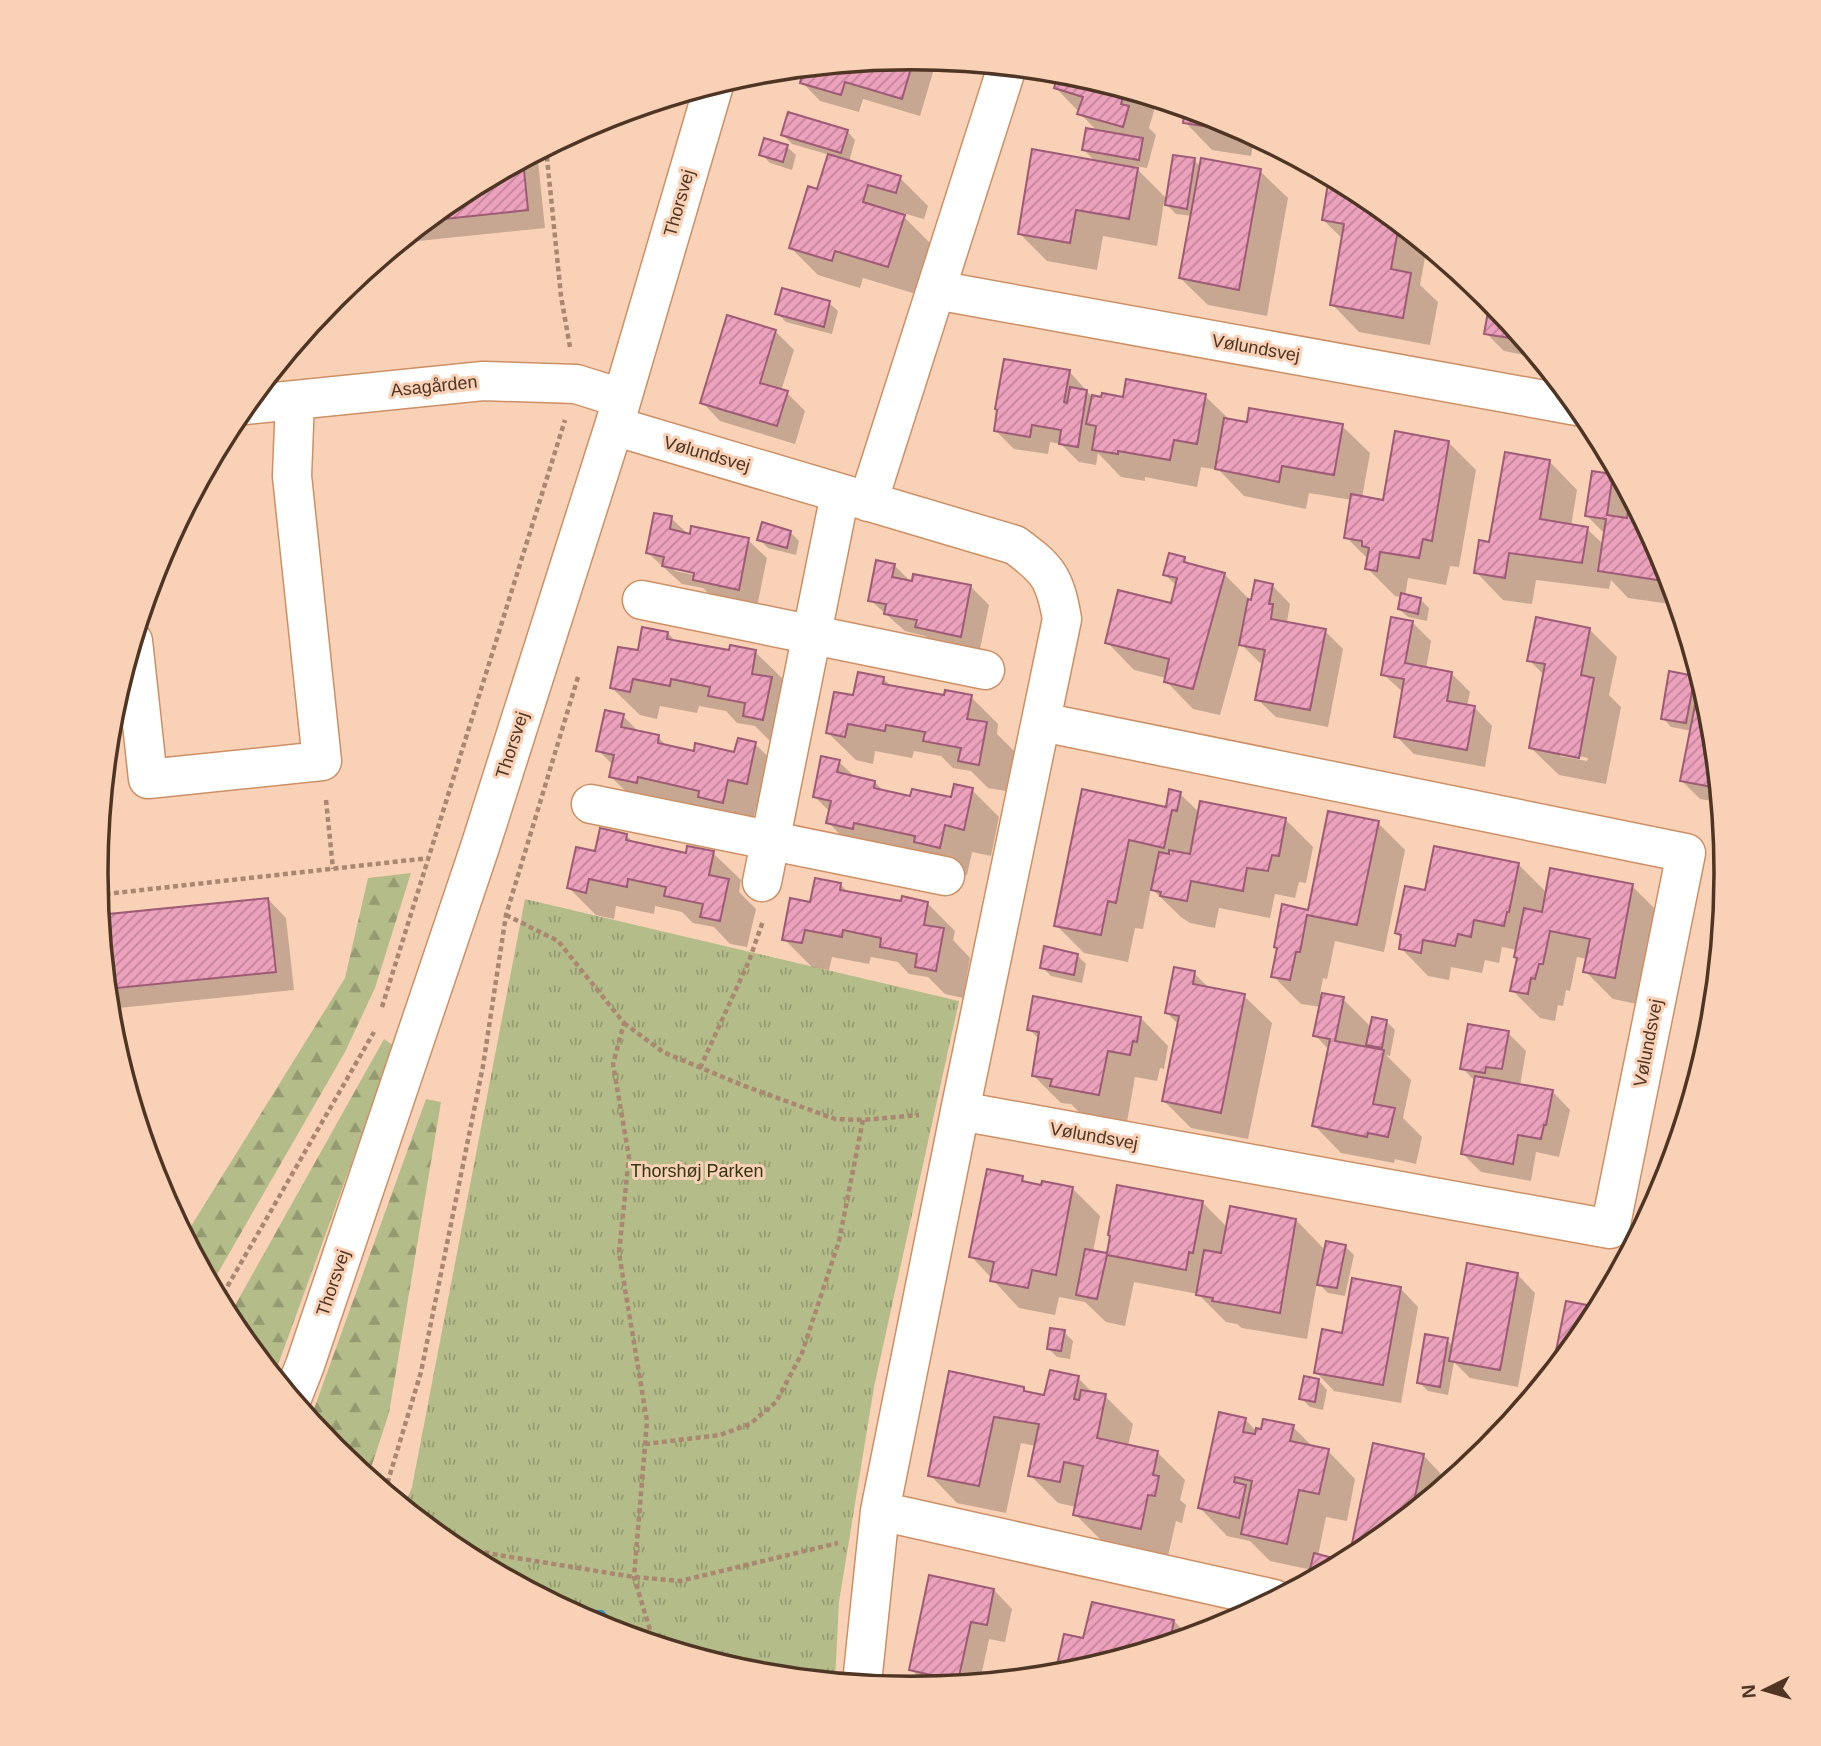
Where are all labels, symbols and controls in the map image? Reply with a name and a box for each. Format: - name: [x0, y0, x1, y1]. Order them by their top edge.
- street label: Thorsvej: [660, 167, 698, 239]
- street label: Vølundsvej: [1210, 330, 1302, 366]
- street label: Asagården: [390, 372, 478, 400]
- street label: Vølundsvej: [661, 432, 753, 476]
- street label: Thorsvej: [492, 709, 532, 781]
- street label: Vølundsvej: [1630, 997, 1666, 1089]
- street label: Vølundsvej: [1048, 1118, 1140, 1154]
- park label: Thorshøj Parken: [630, 1161, 764, 1181]
- street label: Thorsvej: [312, 1247, 354, 1319]
- north arrow: [1730, 1655, 1800, 1725]
- text: N: [1738, 1684, 1760, 1699]

